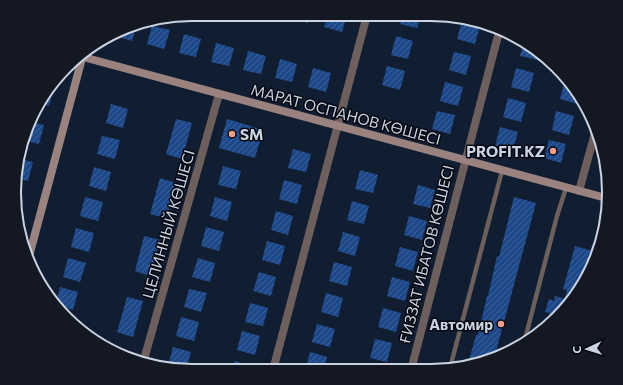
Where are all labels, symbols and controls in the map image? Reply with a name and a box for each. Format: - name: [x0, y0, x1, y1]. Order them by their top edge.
- street label: МАРАТ ОСПАНОВ КӨШЕСІ: [249, 80, 443, 148]
- place label: SM: [240, 125, 263, 143]
- marker: SM: [227, 129, 237, 139]
- place label: PROFIT.KZ: [466, 142, 545, 160]
- marker: PROFIT.KZ: [548, 146, 558, 156]
- street label: ЦЕЛИННЫЙ КӨШЕСІ: [138, 148, 198, 300]
- street label: ҒИЗЗАТ ИБАТОВ КӨШЕСІ: [395, 163, 457, 345]
- place label: Автомир: [429, 315, 493, 333]
- marker: Автомир: [496, 319, 506, 329]
- north arrow: [567, 329, 607, 369]
- text: С: [570, 345, 583, 354]

